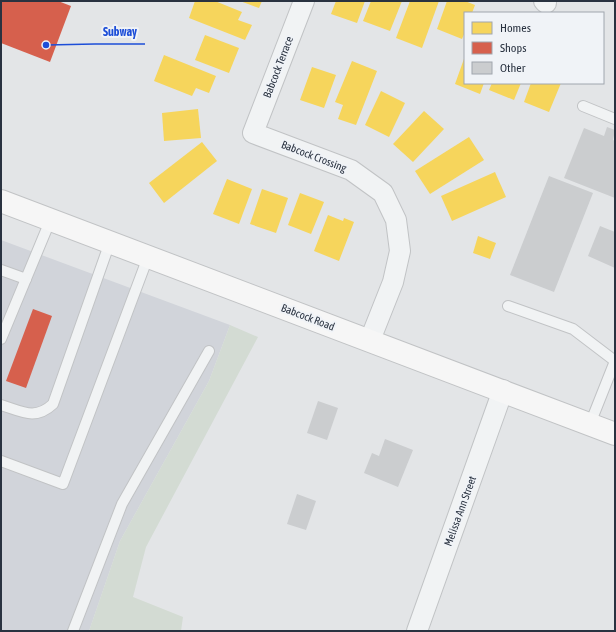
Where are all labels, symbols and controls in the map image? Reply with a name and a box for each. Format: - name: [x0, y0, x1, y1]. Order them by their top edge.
- legend: [464, 12, 604, 84]
- callout: Subway: [95, 20, 145, 44]
- text: Homes: [500, 21, 531, 35]
- text: Subway: [103, 25, 137, 39]
- street label: Babcock Terrace: [261, 35, 295, 99]
- text: Shops: [500, 41, 526, 55]
- text: Other: [500, 61, 526, 75]
- street label: Babcock Crossing: [280, 138, 349, 174]
- street label: Babcock Road: [280, 301, 336, 333]
- street label: Melissa Ann Street: [442, 474, 478, 548]

